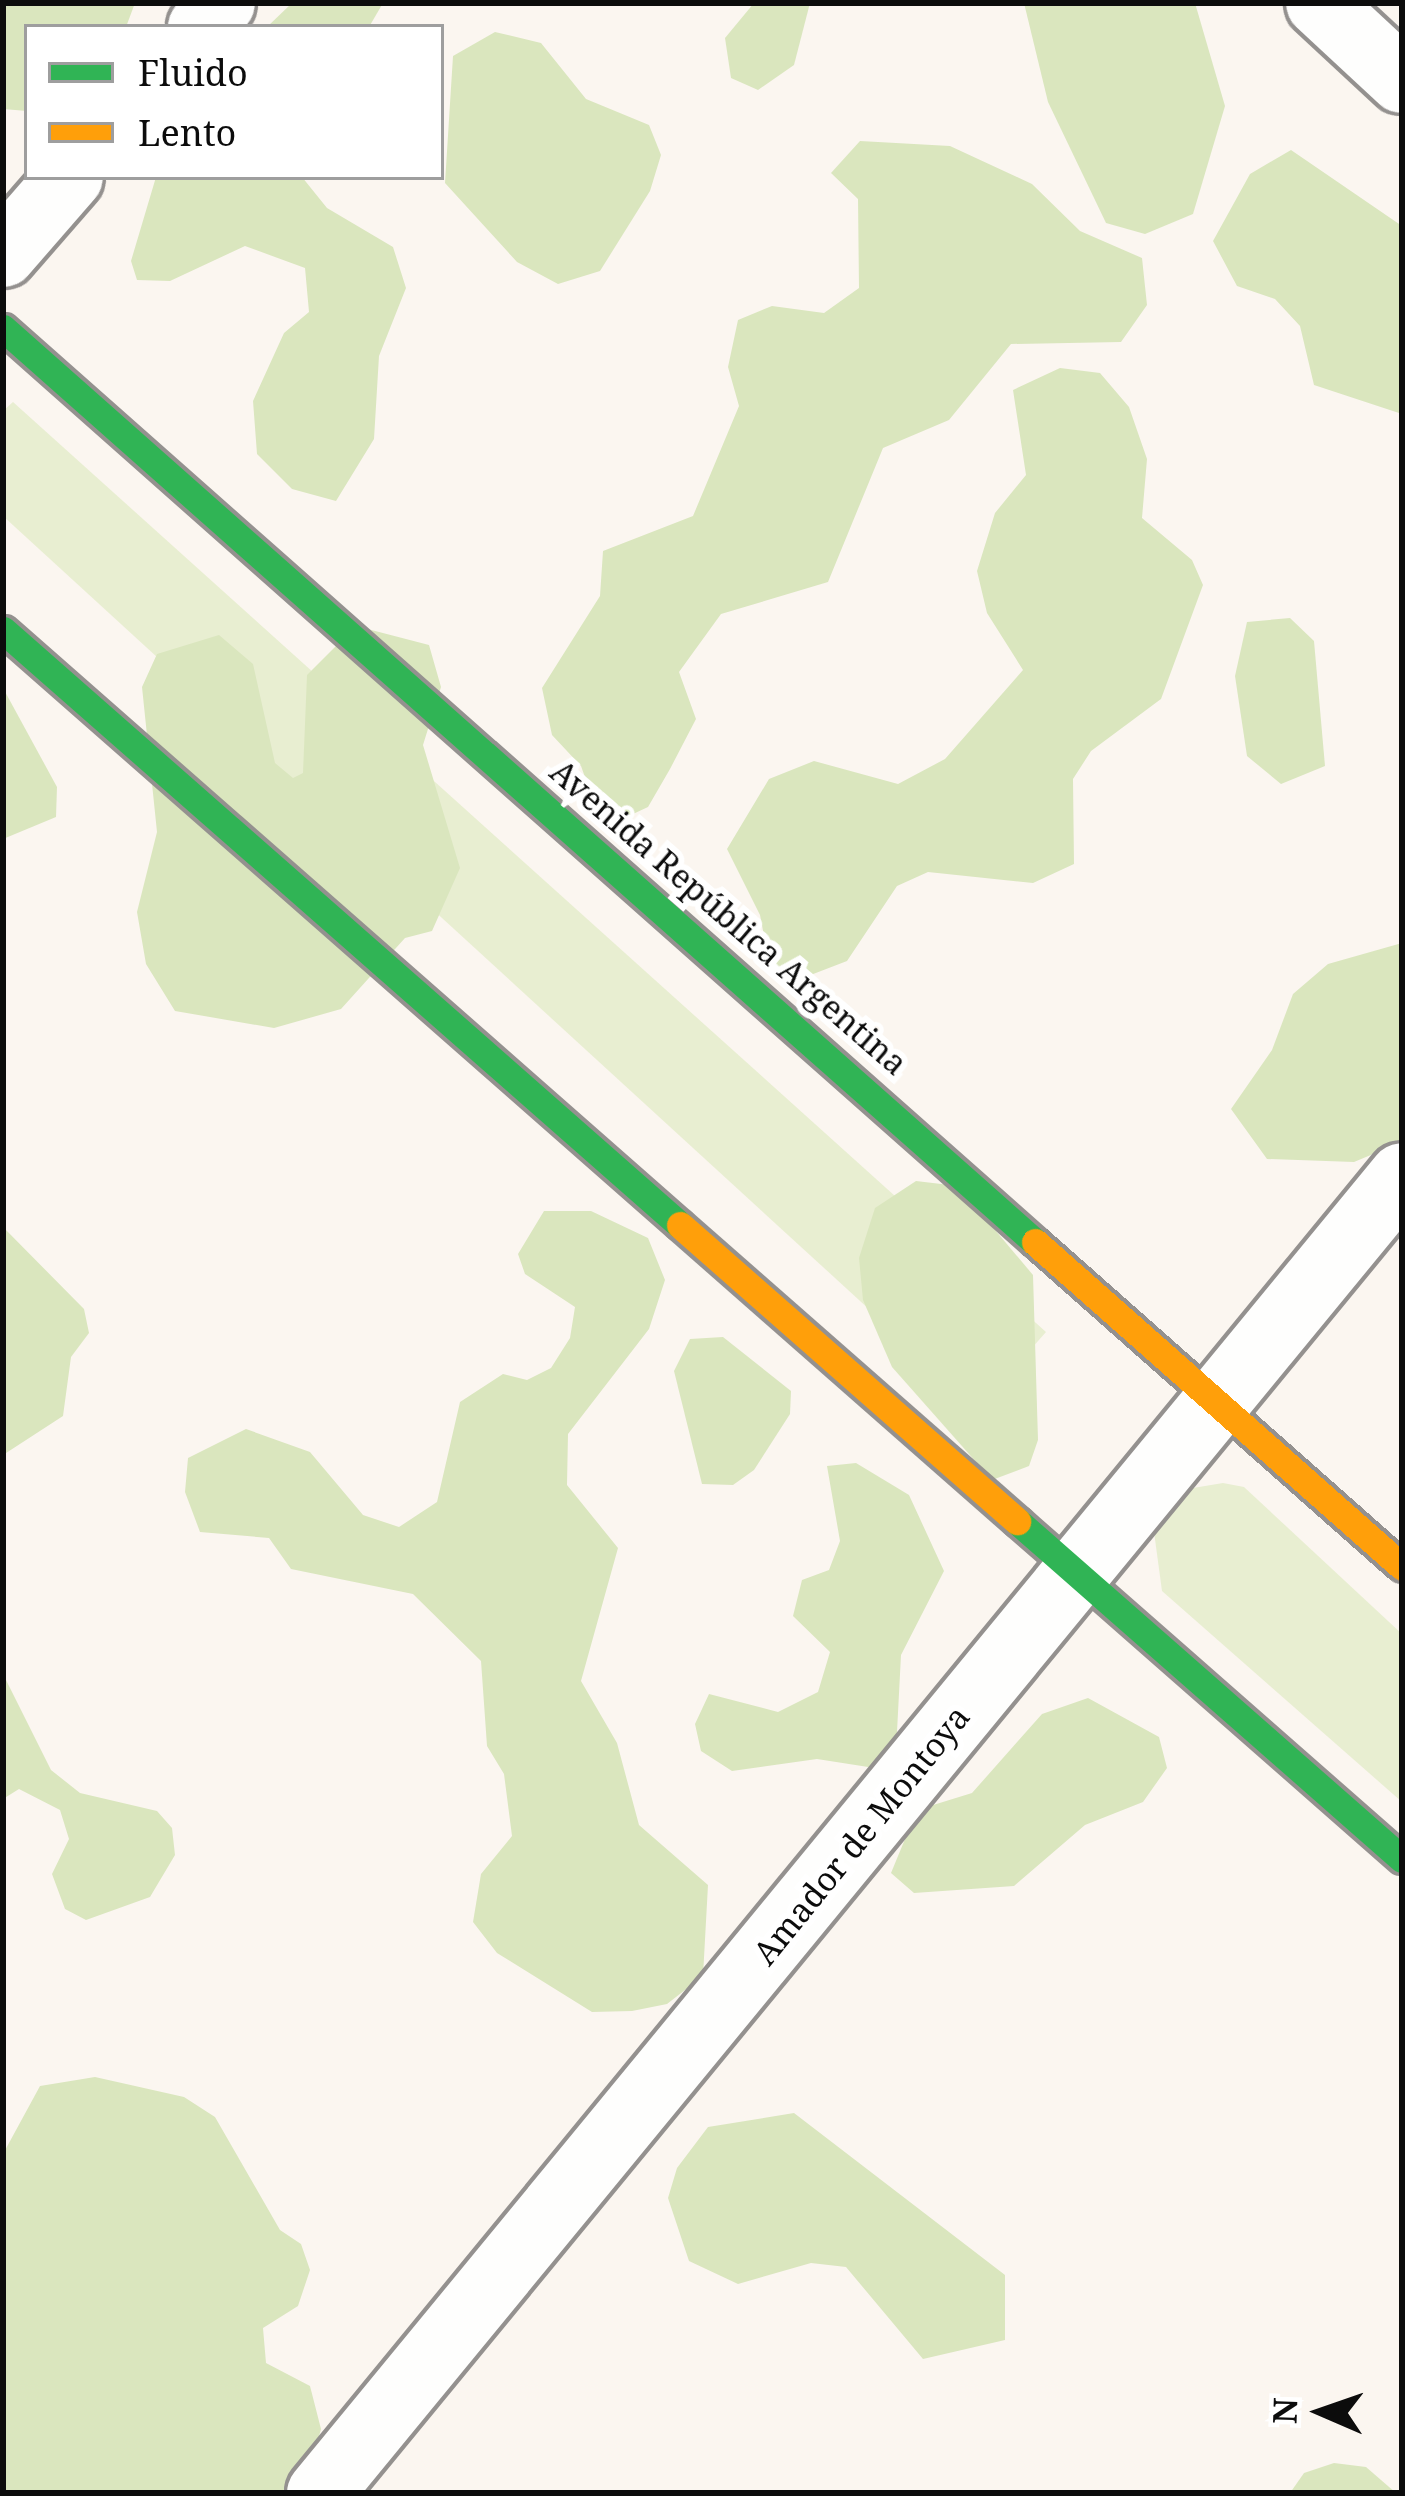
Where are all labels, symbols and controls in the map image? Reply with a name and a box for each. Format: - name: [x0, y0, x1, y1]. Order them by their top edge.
- legend: [24, 24, 444, 180]
- text: Fluido: [138, 48, 248, 97]
- text: Lento: [138, 108, 236, 157]
- street label: Avenida República Argentina: [542, 751, 916, 1083]
- street label: Amador de Montoya: [744, 1698, 978, 1972]
- north arrow: [1261, 2352, 1381, 2472]
- text: N: [1262, 2397, 1307, 2425]

